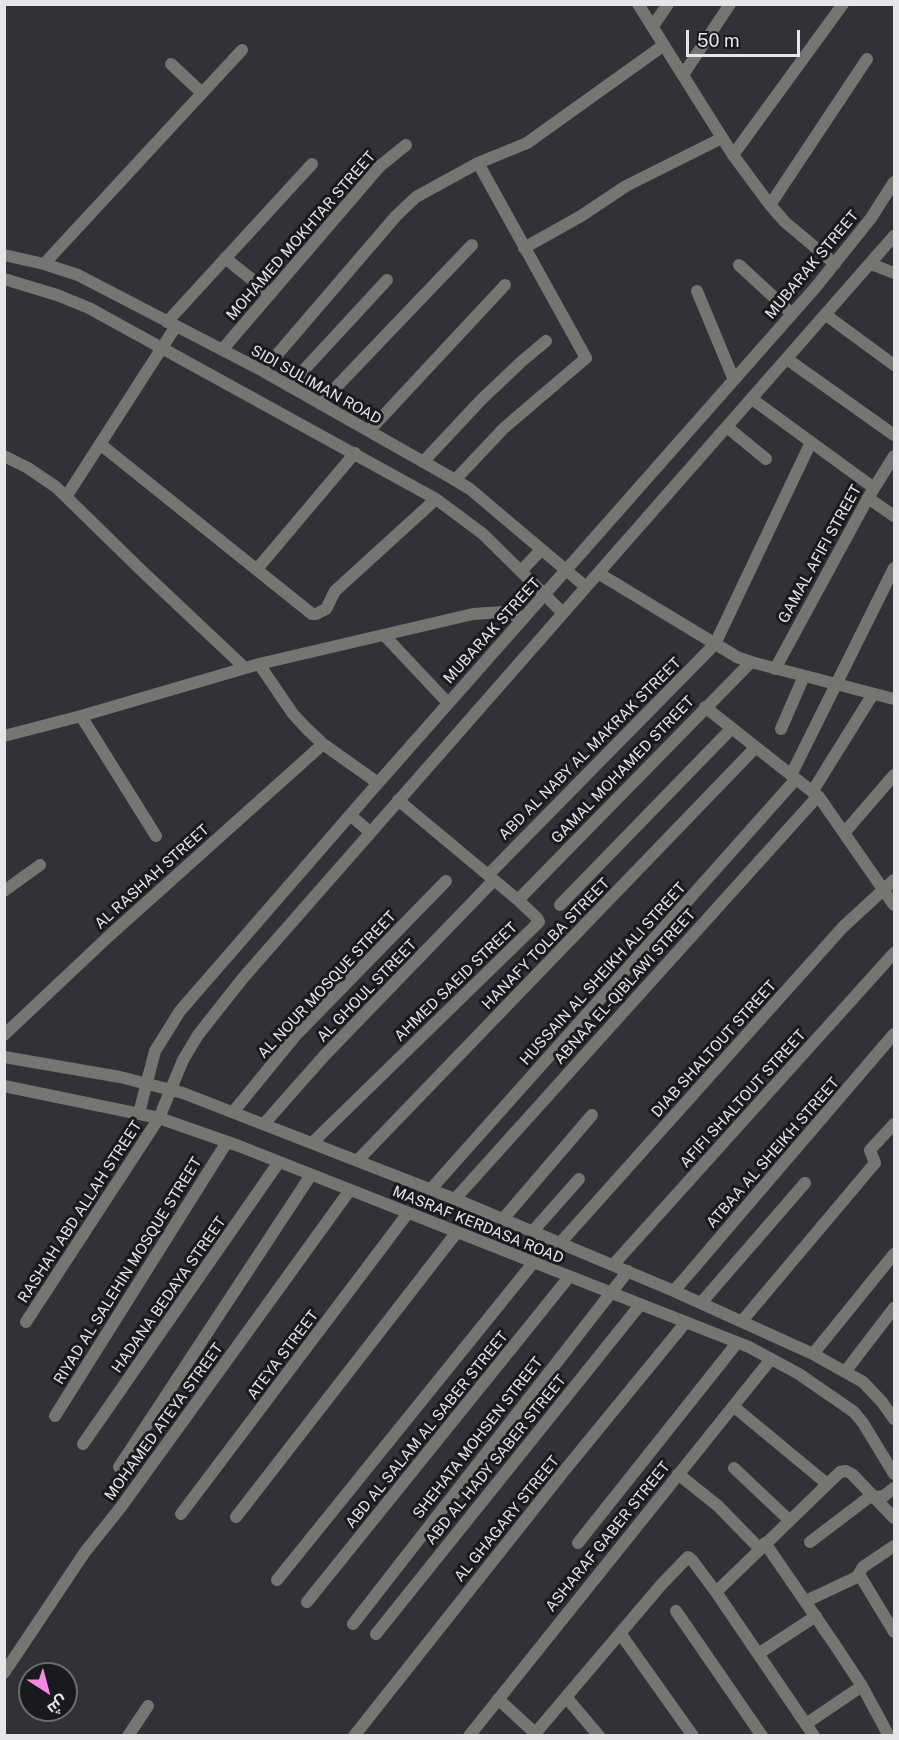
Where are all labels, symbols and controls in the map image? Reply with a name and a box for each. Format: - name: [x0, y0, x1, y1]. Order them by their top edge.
- scale bar: [689, 18, 803, 56]
- text: 50 m: [697, 30, 740, 51]
- street label: MOHAMED MOKHTAR STREET: [223, 148, 379, 324]
- street label: MUBARAK STREET: [761, 207, 863, 323]
- street label: SIDI SULIMAN ROAD: [248, 342, 384, 428]
- street label: GAMAL AFIFI STREET: [774, 482, 866, 626]
- street label: MUBARAK STREET: [440, 575, 544, 687]
- street label: ABD AL NABY AL MAKRAK STREET: [495, 654, 685, 844]
- street label: GAMAL MOHAMED STREET: [548, 693, 698, 847]
- street label: AL RASHAH STREET: [91, 821, 213, 933]
- street label: HANAFY TOLBA STREET: [479, 875, 613, 1013]
- street label: HUSSAIN AL SHEIKH ALI STREET: [516, 879, 690, 1069]
- street label: ABNAA EL-QIBLAWI STREET: [551, 906, 699, 1068]
- street label: AL NOUR MOSQUE STREET: [254, 908, 400, 1062]
- street label: AHMED SAEID STREET: [391, 919, 521, 1045]
- street label: AL GHOUL STREET: [313, 936, 421, 1046]
- street label: DIAB SHALTOUT STREET: [648, 977, 780, 1121]
- street label: AFIFI SHALTOUT STREET: [676, 1026, 810, 1172]
- street label: ATBAA AL SHEIKH STREET: [703, 1074, 843, 1232]
- street label: RASHAH ABD ALLAH STREET: [14, 1118, 146, 1306]
- street label: RIYAD AL SALEHIN MOSQUE STREET: [50, 1154, 206, 1388]
- street label: MASRAF KERDASA ROAD: [390, 1182, 566, 1268]
- street label: HADANA BEDAYA STREET: [108, 1213, 230, 1377]
- street label: ATEYA STREET: [244, 1307, 322, 1403]
- street label: ABD AL SALAM AL SABER STREET: [342, 1328, 512, 1532]
- street label: MOHAMED ATEYA STREET: [101, 1340, 227, 1504]
- street label: SHEHATA MOHSEN STREET: [409, 1353, 547, 1523]
- street label: ABD AL HADY SABER STREET: [422, 1372, 570, 1548]
- street label: AL GHAGARY STREET: [451, 1452, 563, 1586]
- street label: ASHARAF GABER STREET: [542, 1458, 674, 1616]
- north arrow: [18, 1662, 78, 1722]
- text: ش: [44, 1692, 72, 1719]

